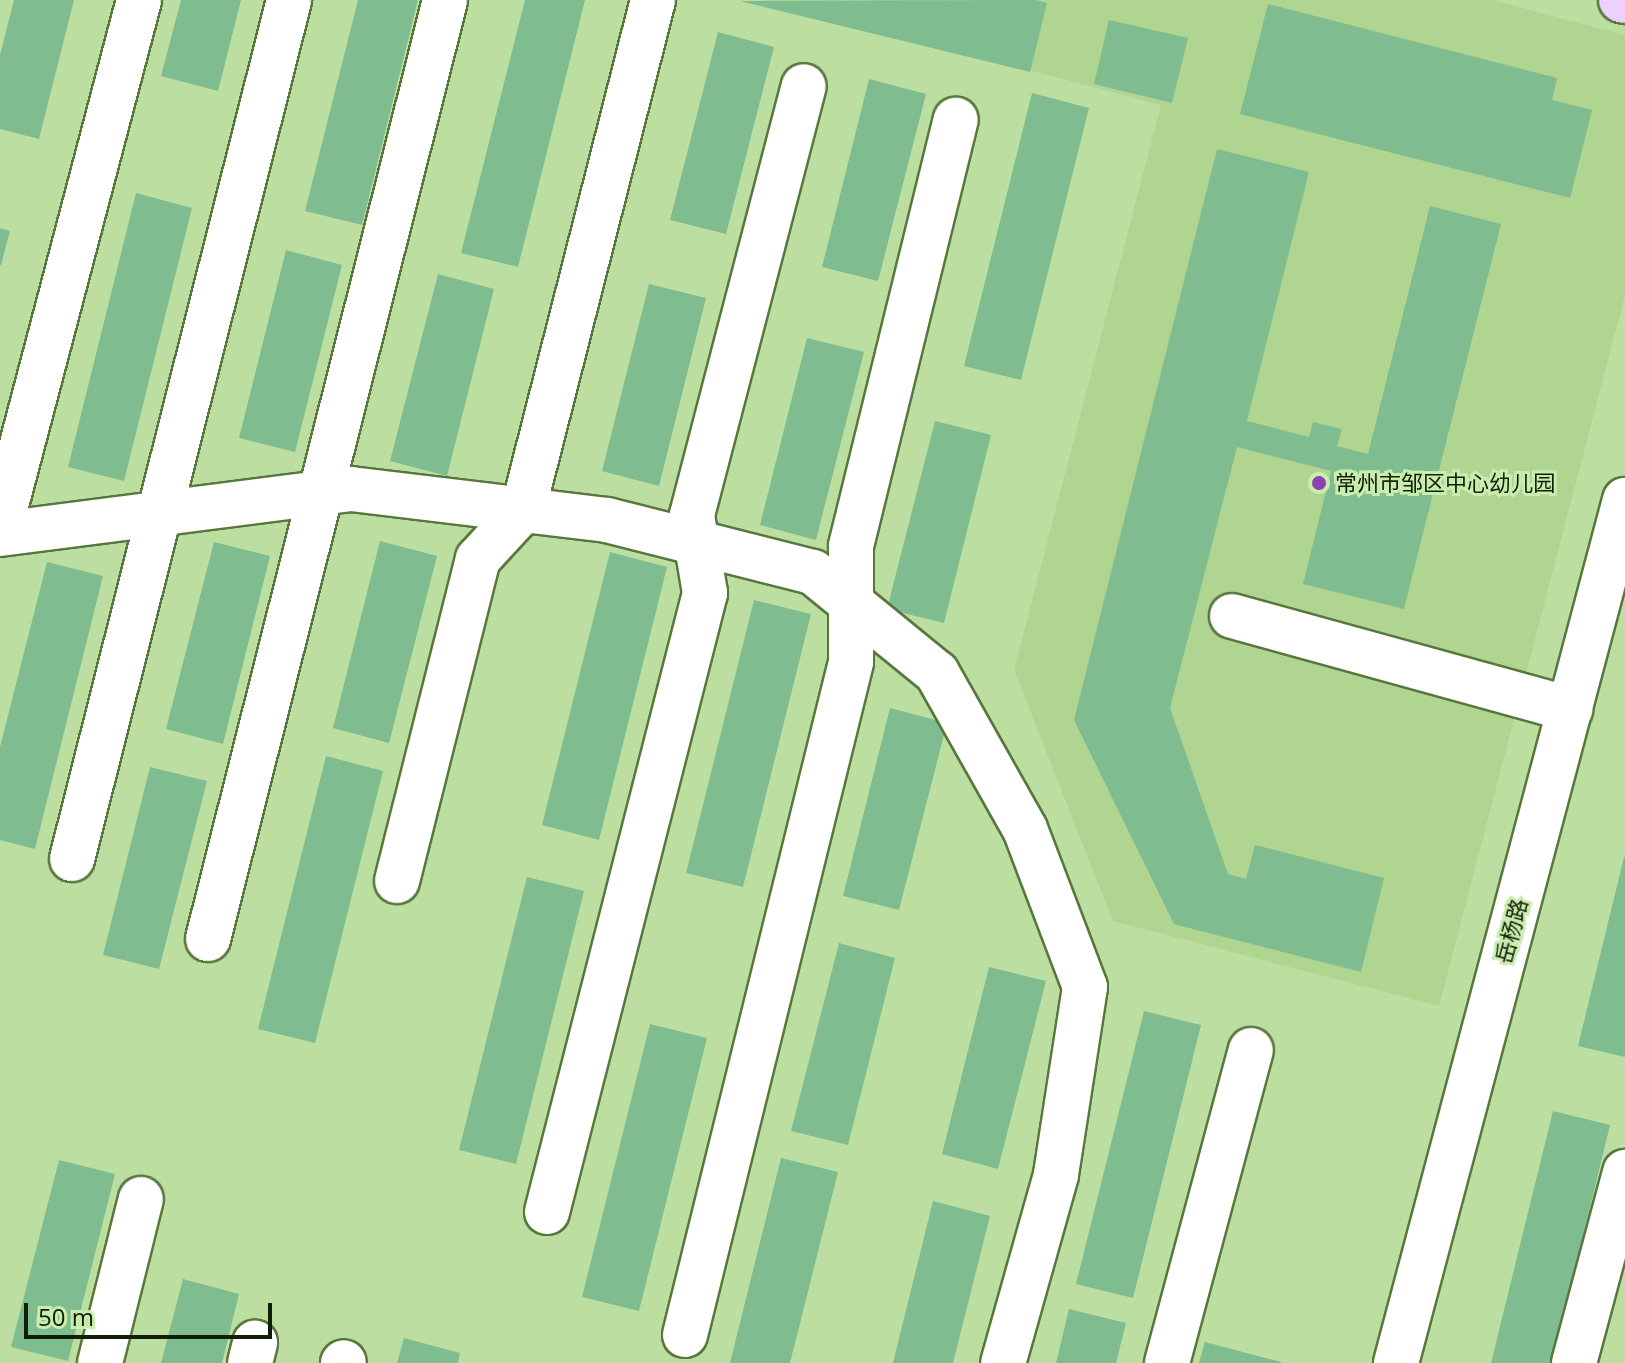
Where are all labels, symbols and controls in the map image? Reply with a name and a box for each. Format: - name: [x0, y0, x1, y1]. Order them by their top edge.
- place label: 常州市邹区中心幼儿园: [1335, 470, 1555, 496]
- marker: 常州市邹区中心幼儿园: [1310, 474, 1328, 492]
- street label: 岳杨路: [1490, 896, 1532, 966]
- scale bar: [28, 1287, 276, 1337]
- text: 50 m: [38, 1300, 94, 1333]

